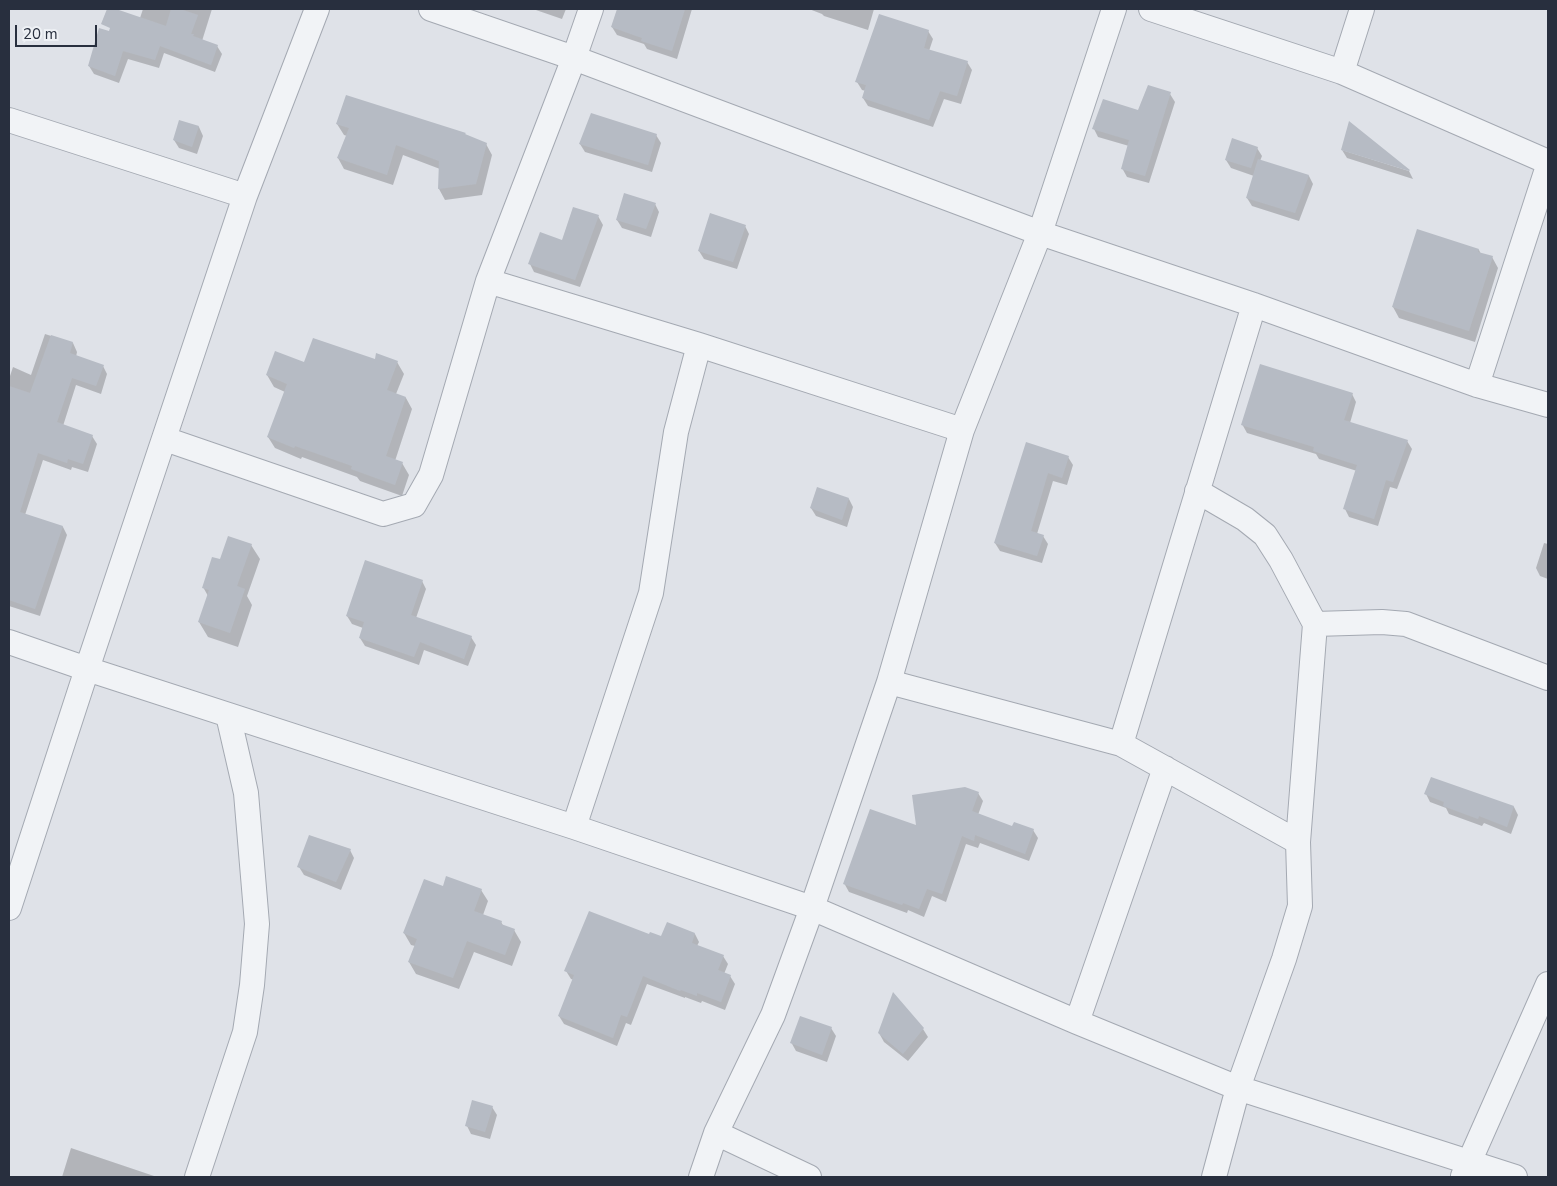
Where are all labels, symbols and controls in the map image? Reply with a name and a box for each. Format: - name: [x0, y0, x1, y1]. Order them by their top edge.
- scale bar: [18, 15, 100, 47]
- text: 20 m: [23, 24, 58, 44]

